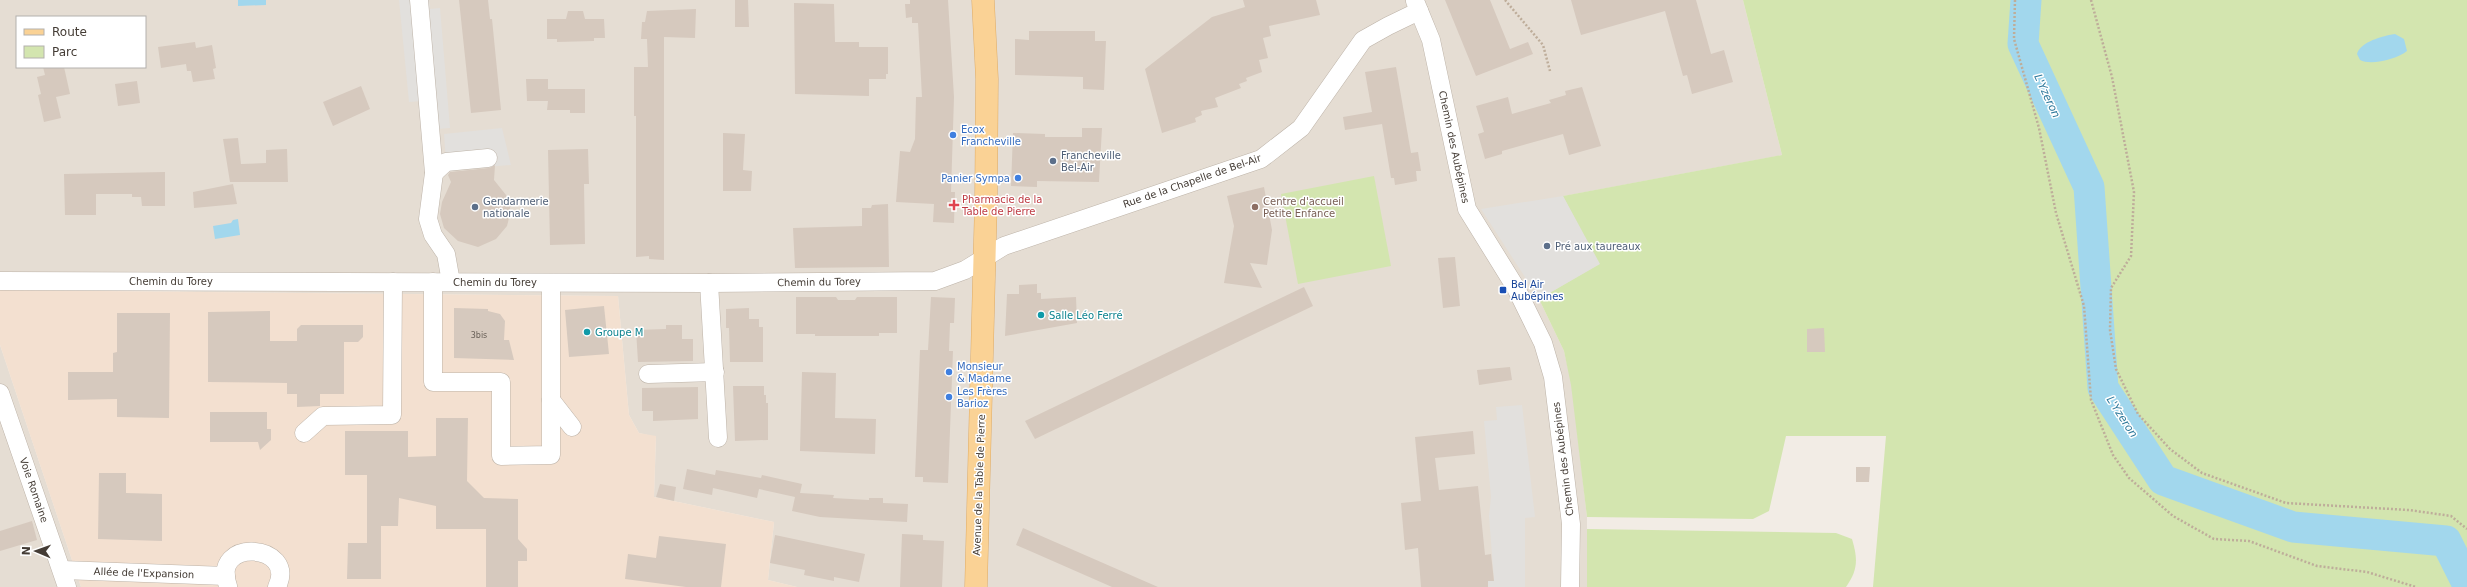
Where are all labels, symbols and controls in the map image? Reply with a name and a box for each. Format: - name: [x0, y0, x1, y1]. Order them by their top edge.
- legend: [16, 16, 146, 68]
- text: Route: [52, 25, 87, 39]
- text: Parc: [52, 45, 77, 59]
- water label: L'Yzeron: [2031, 72, 2063, 120]
- street label: Chemin des Aubépines: [1437, 90, 1471, 204]
- place label: Ecox Francheville: [961, 124, 1021, 147]
- marker: Ecox Francheville: [948, 130, 958, 140]
- place label: Francheville Bel-Air: [1061, 150, 1121, 173]
- street label: Rue de la Chapelle de Bel-Air: [1121, 152, 1263, 210]
- marker: Francheville Bel-Air: [1048, 156, 1058, 166]
- place label: Panier Sympa: [941, 173, 1010, 184]
- marker: Panier Sympa: [1013, 173, 1023, 183]
- place label: Pharmacie de la Table de Pierre: [961, 194, 1043, 217]
- place label: Gendarmerie nationale: [483, 196, 549, 219]
- place label: Centre d'accueil Petite Enfance: [1263, 196, 1344, 219]
- marker: Pharmacie de la Table de Pierre: [949, 200, 959, 210]
- marker: Gendarmerie nationale: [470, 202, 480, 212]
- marker: Centre d'accueil Petite Enfance: [1250, 202, 1260, 212]
- marker: Pré aux taureaux: [1542, 241, 1552, 251]
- place label: Pré aux taureaux: [1555, 241, 1641, 252]
- street label: Chemin du Torey: [129, 276, 213, 287]
- street label: Chemin du Torey: [777, 276, 861, 288]
- street label: Chemin du Torey: [453, 277, 537, 288]
- place label: Bel Air Aubépines: [1511, 279, 1564, 302]
- marker: Bel Air Aubépines: [1498, 285, 1508, 295]
- marker: Salle Léo Ferré: [1036, 310, 1046, 320]
- place label: Salle Léo Ferré: [1049, 310, 1123, 321]
- marker: Groupe M: [582, 327, 592, 337]
- place label: Groupe M: [595, 327, 643, 338]
- house number: 3bis: [471, 331, 487, 340]
- place label: Monsieur & Madame: [957, 361, 1011, 384]
- marker: Monsieur & Madame: [944, 367, 954, 377]
- place label: Les Frères Barioz: [957, 386, 1007, 409]
- marker: Les Frères Barioz: [944, 392, 954, 402]
- water label: L'Yzeron: [2104, 394, 2140, 440]
- street label: Chemin des Aubépines: [1551, 401, 1575, 517]
- street label: Avenue de la Table de Pierre: [971, 414, 987, 556]
- street label: Voie Romaine: [18, 456, 50, 524]
- north arrow: [16, 531, 56, 571]
- text: N: [20, 546, 33, 556]
- street label: Allée de l'Expansion: [94, 566, 194, 580]

